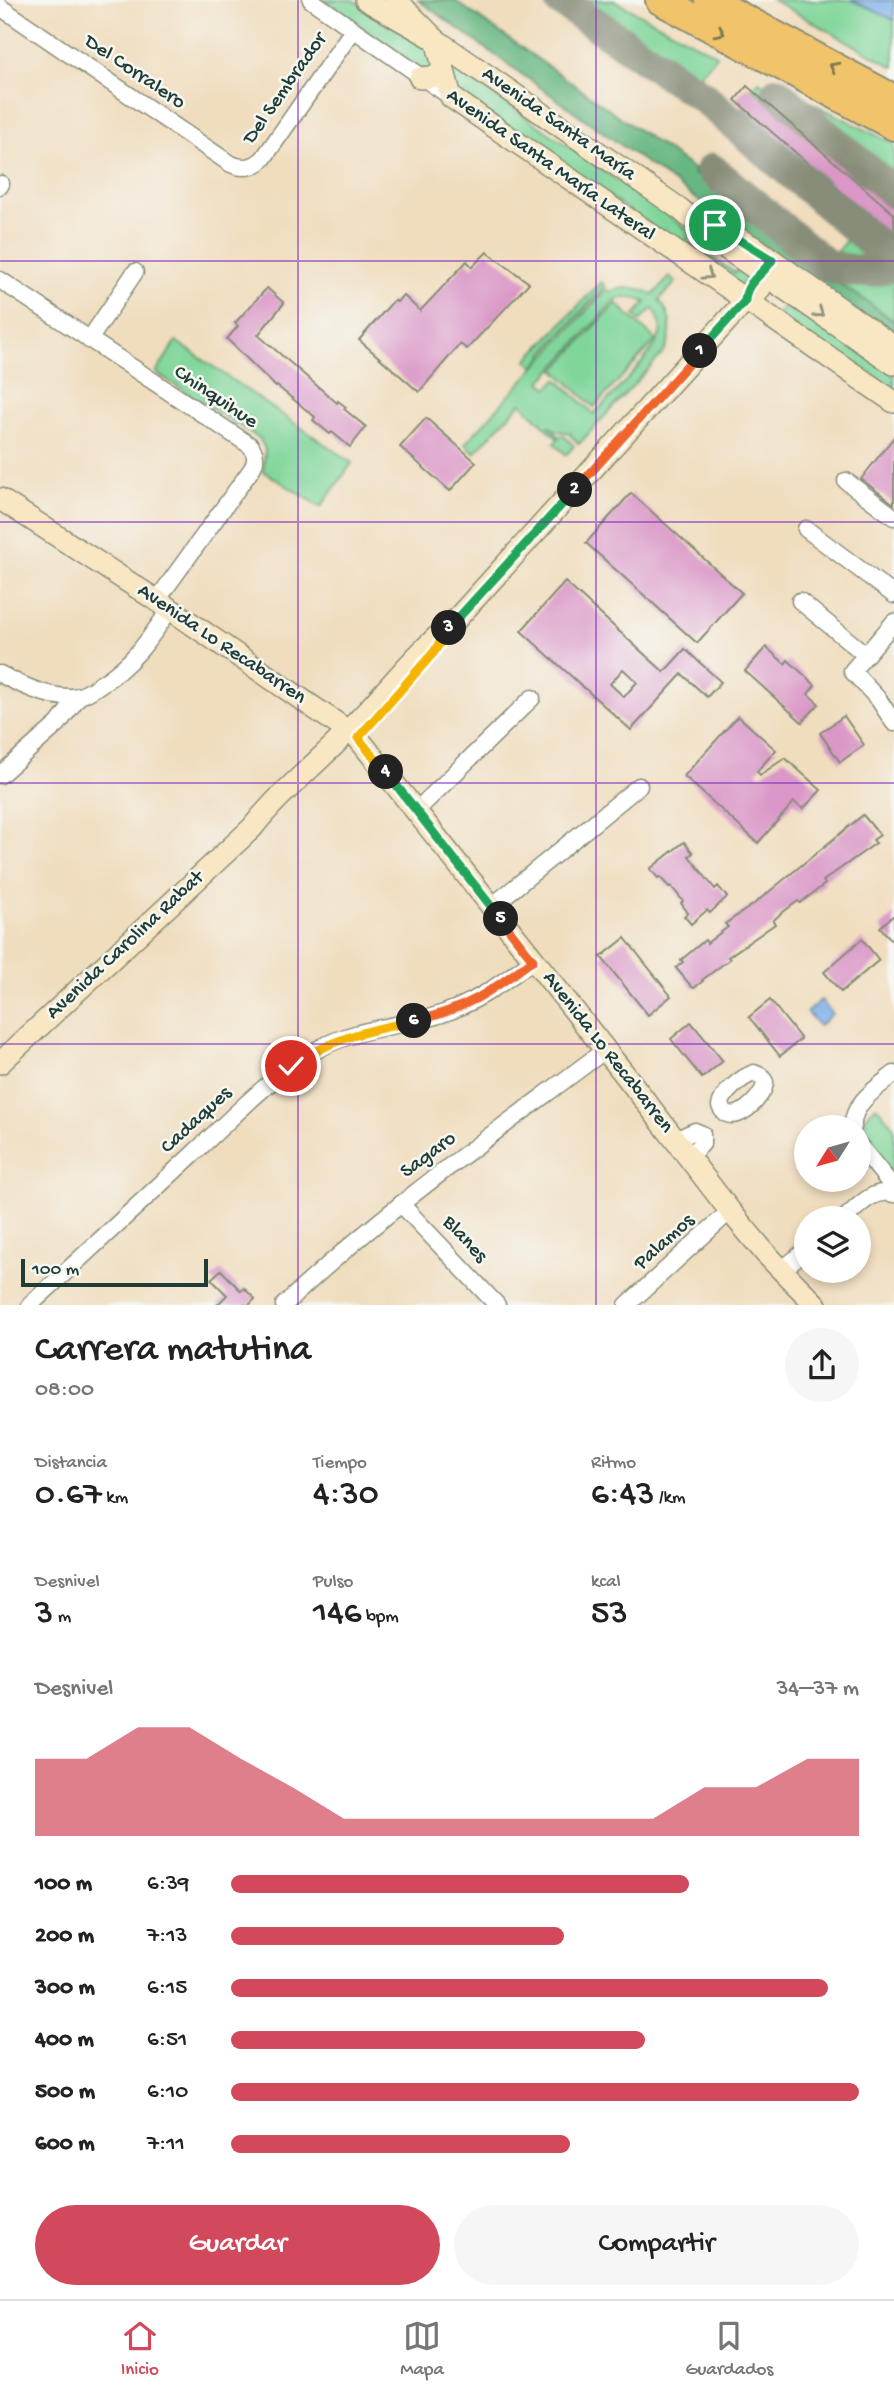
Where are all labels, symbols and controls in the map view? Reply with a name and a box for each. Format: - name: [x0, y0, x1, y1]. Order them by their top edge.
- one-way arrow: [713, 24, 726, 38]
- street label: Del Sembrador: [237, 27, 335, 151]
- street label: Del Corralero: [77, 29, 189, 116]
- one-way arrow: [829, 61, 841, 75]
- street label: Avenida Santa María: [476, 62, 641, 188]
- street label: Avenida Santa María Lateral: [440, 84, 660, 248]
- pin: [685, 195, 745, 255]
- icon: arrive: [696, 206, 734, 244]
- one-way arrow: [701, 267, 714, 280]
- one-way arrow: [811, 305, 824, 317]
- pin: 1: [682, 334, 718, 368]
- text: 1: [696, 339, 703, 362]
- street label: Chinquihue: [168, 361, 263, 436]
- pin: 2: [558, 472, 592, 508]
- text: 2: [570, 478, 579, 501]
- street label: Avenida Lo Recabarren: [132, 579, 310, 711]
- pin: 3: [432, 610, 466, 646]
- text: 3: [444, 616, 453, 639]
- pin: 4: [368, 754, 404, 790]
- text: 4: [381, 760, 390, 783]
- street label: Avenida Carolina Rabat: [42, 865, 212, 1026]
- pin: 5: [484, 902, 518, 936]
- text: 5: [496, 907, 506, 930]
- street label: Avenida Lo Recabarren: [536, 967, 678, 1139]
- pin: 6: [396, 1004, 432, 1038]
- text: 6: [409, 1009, 418, 1032]
- pin: [261, 1036, 321, 1096]
- icon: check: [272, 1047, 310, 1085]
- street label: Cadaques: [156, 1081, 239, 1160]
- north arrow: [794, 1115, 872, 1192]
- map controls: [794, 1115, 871, 1283]
- street label: Sagaro: [396, 1127, 462, 1185]
- button: layers: [794, 1206, 871, 1283]
- street label: Palamos: [629, 1208, 701, 1277]
- street label: Blanes: [435, 1210, 493, 1270]
- scale bar: [21, 1256, 208, 1288]
- text: 100 m: [32, 1259, 79, 1282]
- button: share: [785, 1328, 859, 1402]
- text: Carrera matutina: [35, 1329, 311, 1373]
- text: 08:00: [35, 1377, 94, 1404]
- text: Distancia: [35, 1452, 107, 1475]
- text: Tiempo: [313, 1452, 367, 1475]
- text: Ritmo: [591, 1452, 636, 1475]
- text: 0.67: [35, 1475, 102, 1516]
- text: 4:30: [313, 1475, 379, 1516]
- text: 6:43: [591, 1475, 654, 1516]
- text: km: [102, 1487, 128, 1510]
- text: /km: [654, 1487, 686, 1510]
- text: Desnivel: [35, 1571, 100, 1594]
- text: Pulso: [313, 1571, 353, 1594]
- text: kcal: [591, 1571, 621, 1594]
- text: 3: [35, 1594, 53, 1635]
- text: 146: [313, 1594, 361, 1635]
- text: 53: [591, 1594, 628, 1635]
- text: m: [53, 1606, 71, 1629]
- text: bpm: [361, 1606, 399, 1629]
- text: Desnivel: [35, 1676, 113, 1703]
- text: 34–37 m: [776, 1676, 859, 1703]
- text: 100 m: [35, 1871, 92, 1898]
- text: 6:39: [147, 1871, 189, 1898]
- text: 200 m: [35, 1923, 94, 1950]
- text: 7:13: [147, 1923, 187, 1950]
- text: 300 m: [35, 1975, 95, 2002]
- text: 6:15: [147, 1975, 187, 2002]
- text: 400 m: [35, 2027, 94, 2054]
- text: 6:51: [147, 2027, 187, 2054]
- text: 500 m: [35, 2079, 95, 2106]
- text: 6:10: [147, 2079, 188, 2106]
- text: 600 m: [35, 2131, 95, 2158]
- text: 7:11: [147, 2131, 185, 2158]
- button: Guardar: [35, 2205, 440, 2285]
- button: Compartir: [454, 2205, 859, 2285]
- tab: Inicio: [121, 2317, 159, 2382]
- tab: Mapa: [400, 2317, 444, 2382]
- tab: Guardados: [685, 2317, 773, 2382]

